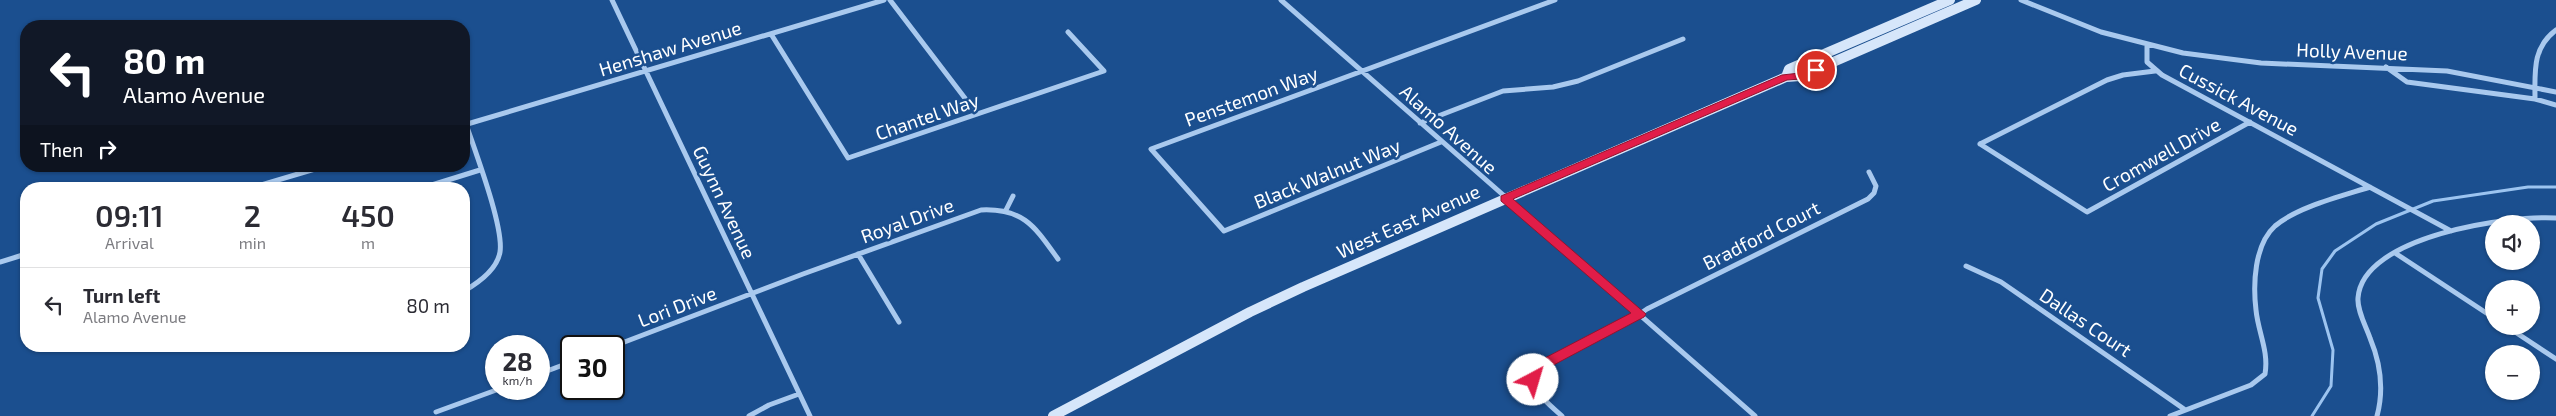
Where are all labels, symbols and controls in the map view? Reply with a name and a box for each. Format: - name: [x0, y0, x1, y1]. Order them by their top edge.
- street label: Henshaw Avenue: [596, 15, 744, 81]
- street label: Holly Avenue: [2296, 38, 2408, 64]
- text: 80 m: [123, 39, 205, 81]
- icon: left: [40, 40, 105, 105]
- pin: [1795, 49, 1837, 91]
- icon: arrive: [1802, 56, 1830, 84]
- street label: Cussick Avenue: [2175, 58, 2303, 140]
- street label: Penstemon Way: [1181, 61, 1321, 131]
- street label: Alamo Avenue: [1396, 79, 1502, 179]
- text: Alamo Avenue: [123, 81, 265, 107]
- street label: Chantel Way: [872, 88, 982, 144]
- street label: Cromwell Drive: [2098, 112, 2224, 196]
- street label: Black Walnut Way: [1250, 133, 1404, 213]
- icon: right: [93, 135, 121, 163]
- text: Then: [40, 138, 83, 161]
- street label: Guynn Avenue: [689, 142, 761, 262]
- street label: West East Avenue: [1333, 179, 1483, 263]
- street label: Royal Drive: [857, 193, 957, 247]
- street label: Bradford Court: [1699, 196, 1823, 274]
- text: 09:11: [95, 197, 164, 233]
- text: 2: [244, 197, 261, 233]
- text: 450: [341, 197, 395, 233]
- map controls: [2485, 215, 2540, 400]
- button: sound: [2485, 215, 2540, 270]
- text: Arrival: [105, 233, 154, 252]
- text: min: [239, 233, 266, 252]
- text: m: [361, 233, 375, 252]
- button: +: [2485, 280, 2540, 335]
- street label: Lori Drive: [635, 281, 719, 331]
- street label: Dallas Court: [2036, 283, 2136, 361]
- text: Turn left: [83, 284, 160, 307]
- icon: left: [40, 291, 68, 319]
- text: 80 m: [406, 294, 450, 317]
- text: Alamo Avenue: [83, 307, 186, 326]
- speed limit sign: 30: [560, 335, 625, 400]
- button: −: [2485, 345, 2540, 400]
- text: 28: [502, 346, 533, 376]
- position arrow: [1506, 353, 1558, 405]
- text: km/h: [503, 373, 532, 387]

